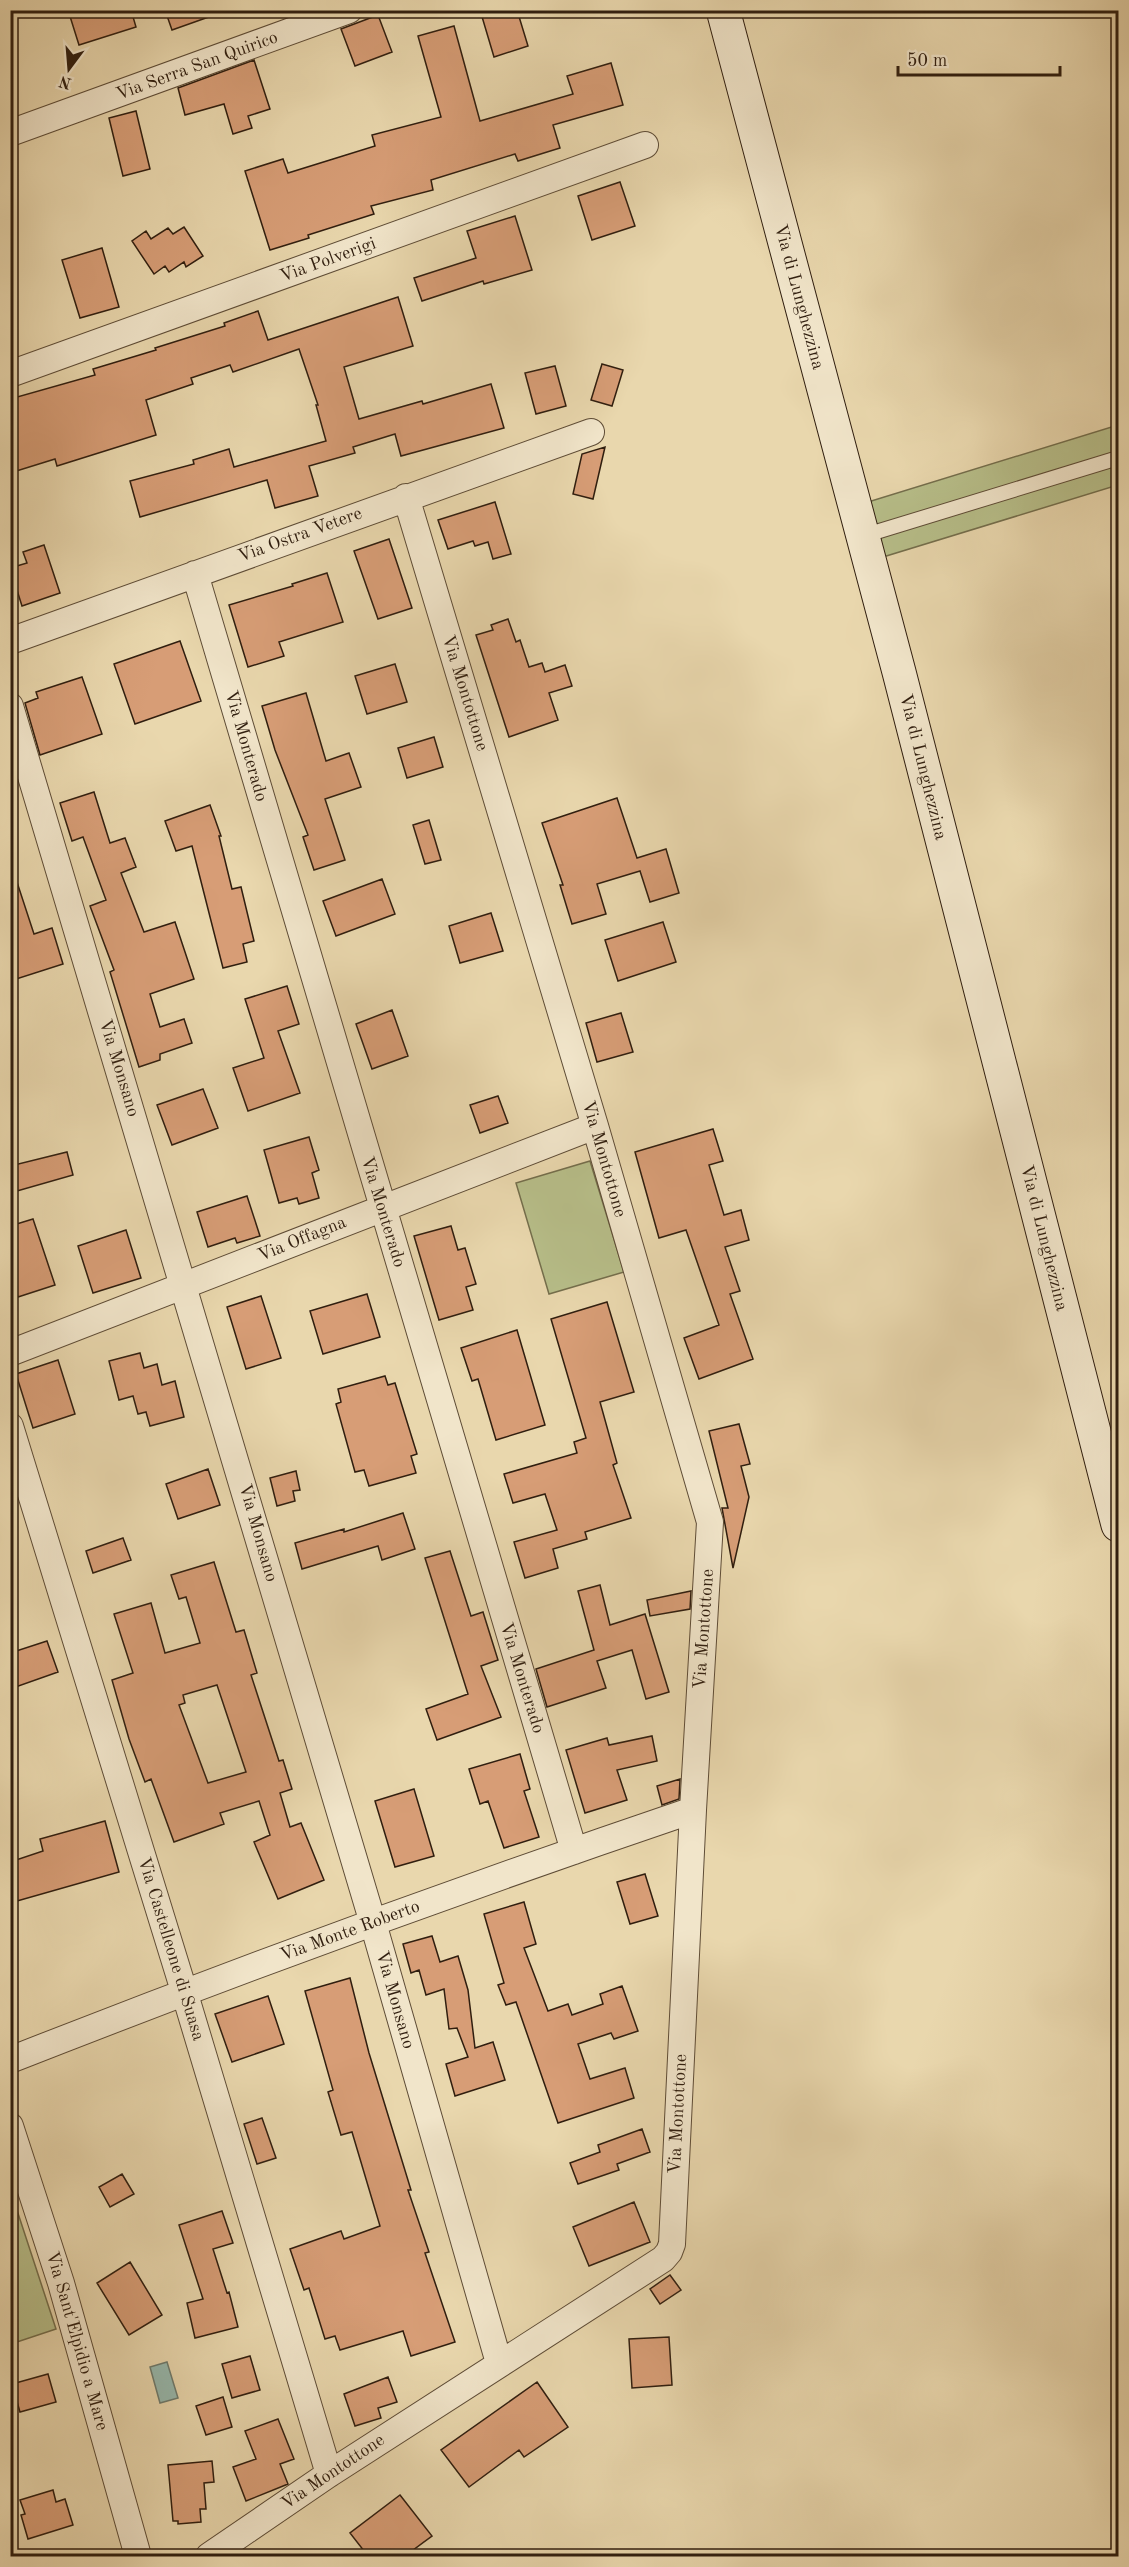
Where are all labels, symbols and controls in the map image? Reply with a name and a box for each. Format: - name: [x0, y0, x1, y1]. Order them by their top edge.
- street label: Via Serra San Quirico: [114, 28, 280, 104]
- north arrow: [39, 39, 99, 99]
- scale bar: [898, 39, 1060, 77]
- text: 50 m: [907, 52, 947, 70]
- text: N: [57, 72, 74, 91]
- street label: Via di Lunghezzina: [771, 222, 827, 372]
- street label: Via Polverigi: [278, 234, 379, 286]
- street label: Via Ostra Vetere: [236, 504, 364, 566]
- street label: Via Montottone: [439, 633, 491, 753]
- street label: Via Monterado: [222, 688, 270, 804]
- street label: Via di Lunghezzina: [896, 692, 950, 842]
- street label: Via Monsano: [96, 1017, 142, 1119]
- street label: Via Montottone: [579, 1099, 629, 1219]
- street label: Via Monterado: [358, 1154, 408, 1270]
- street label: Via di Lunghezzina: [1017, 1163, 1071, 1313]
- street label: Via Offagna: [255, 1213, 349, 1265]
- street label: Via Monsano: [235, 1482, 281, 1584]
- street label: Via Montottone: [691, 1568, 717, 1690]
- street label: Via Monterado: [497, 1620, 547, 1736]
- street label: Via Castelleone di Suasa: [134, 1855, 208, 2043]
- street label: Via Monte Roberto: [278, 1897, 422, 1965]
- street label: Via Monsano: [372, 1949, 418, 2051]
- street label: Via Montottone: [666, 2053, 690, 2175]
- street label: Via Sant'Elpidio a Mare: [43, 2249, 111, 2433]
- street label: Via Montottone: [278, 2431, 388, 2513]

